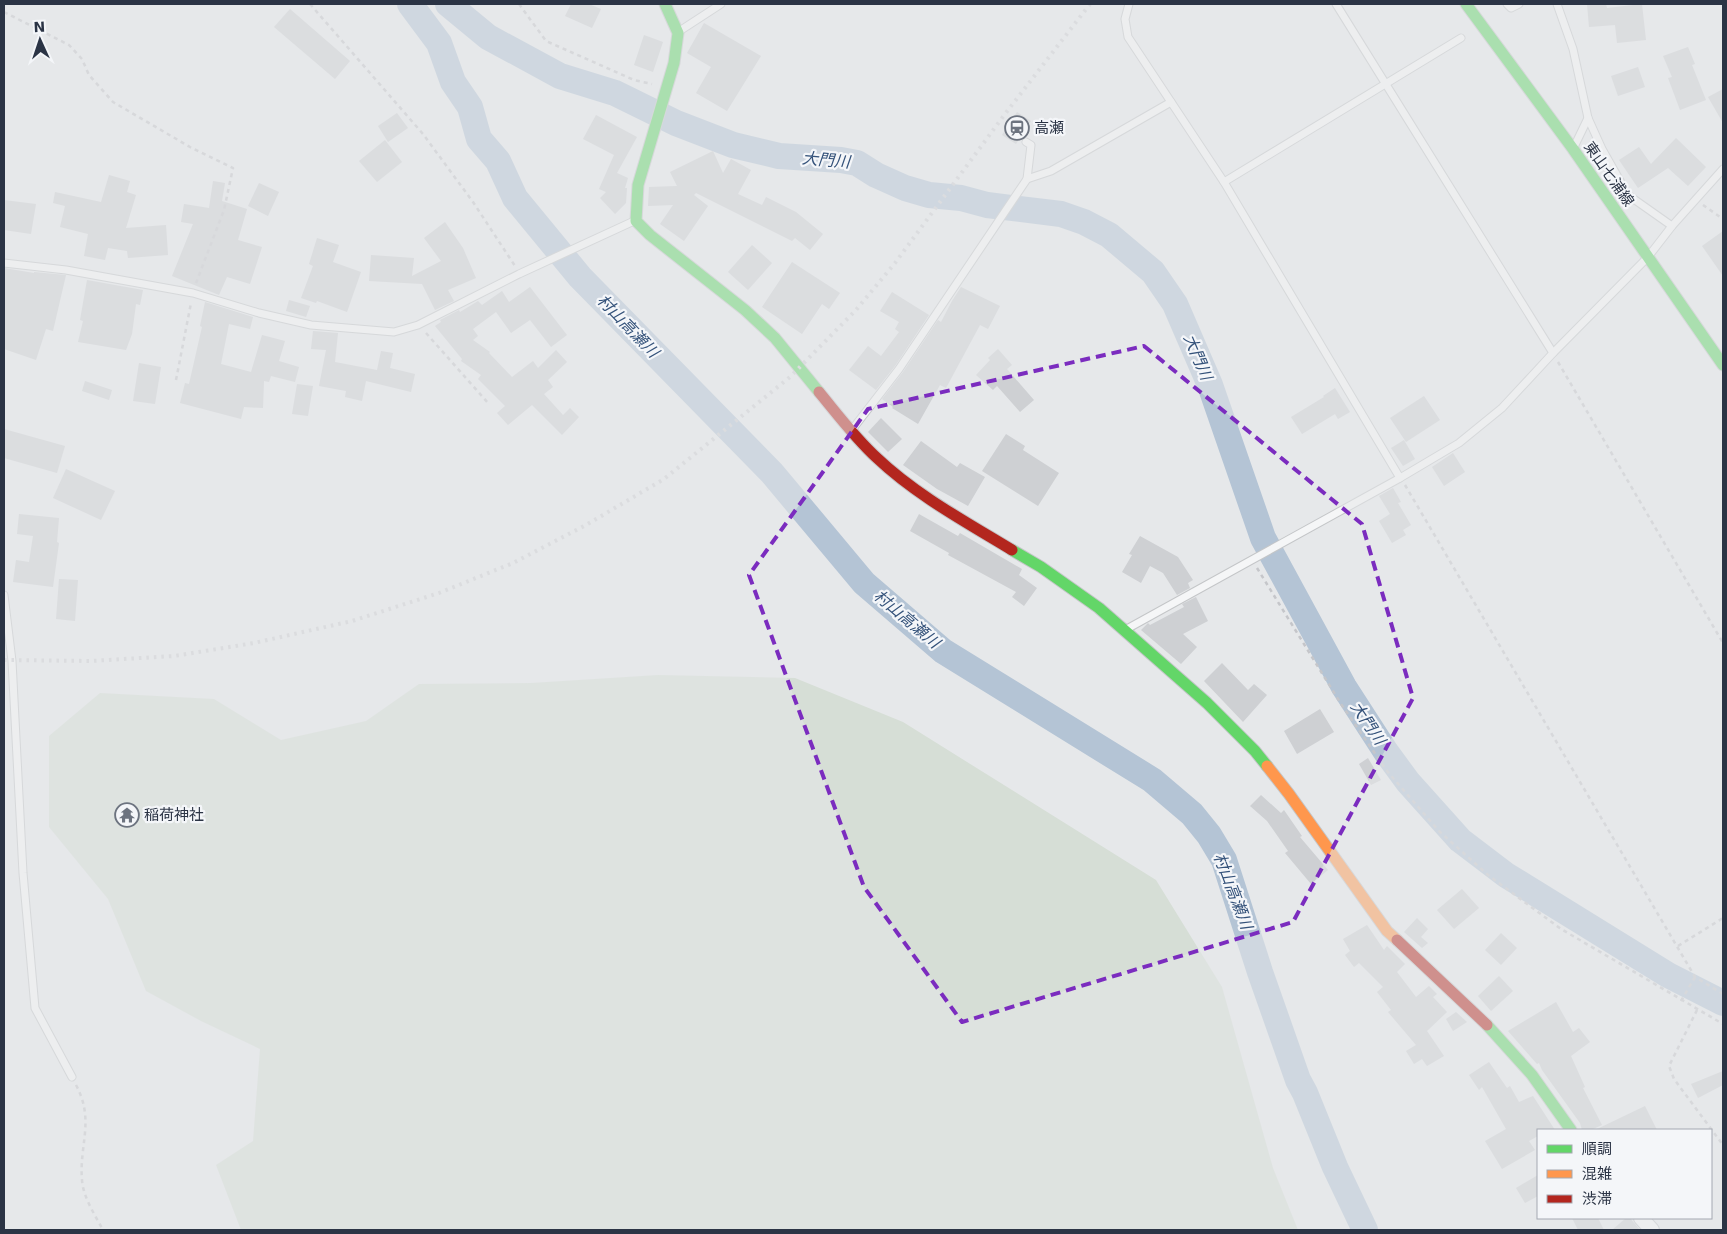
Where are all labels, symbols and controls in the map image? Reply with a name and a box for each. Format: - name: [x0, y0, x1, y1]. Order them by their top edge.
- north arrow: [15, 15, 65, 65]
- text: N: [33, 19, 46, 35]
- station icon: 高瀬: [1004, 115, 1030, 141]
- place label: 高瀬: [1034, 119, 1064, 137]
- street label: 東山七浦線: [1580, 138, 1638, 210]
- water label: 大門川: [801, 148, 853, 172]
- water label: 村山高瀬川: [593, 291, 664, 363]
- water label: 大門川: [1180, 331, 1217, 385]
- water label: 村山高瀬川: [870, 586, 945, 653]
- water label: 大門川: [1347, 698, 1390, 750]
- temple icon: 稲荷神社: [114, 802, 140, 828]
- place label: 稲荷神社: [144, 806, 204, 824]
- water label: 村山高瀬川: [1210, 850, 1257, 934]
- legend: [1537, 1129, 1712, 1219]
- text: 順調: [1582, 1140, 1612, 1158]
- text: 混雑: [1582, 1165, 1612, 1183]
- text: 渋滞: [1582, 1190, 1612, 1208]

